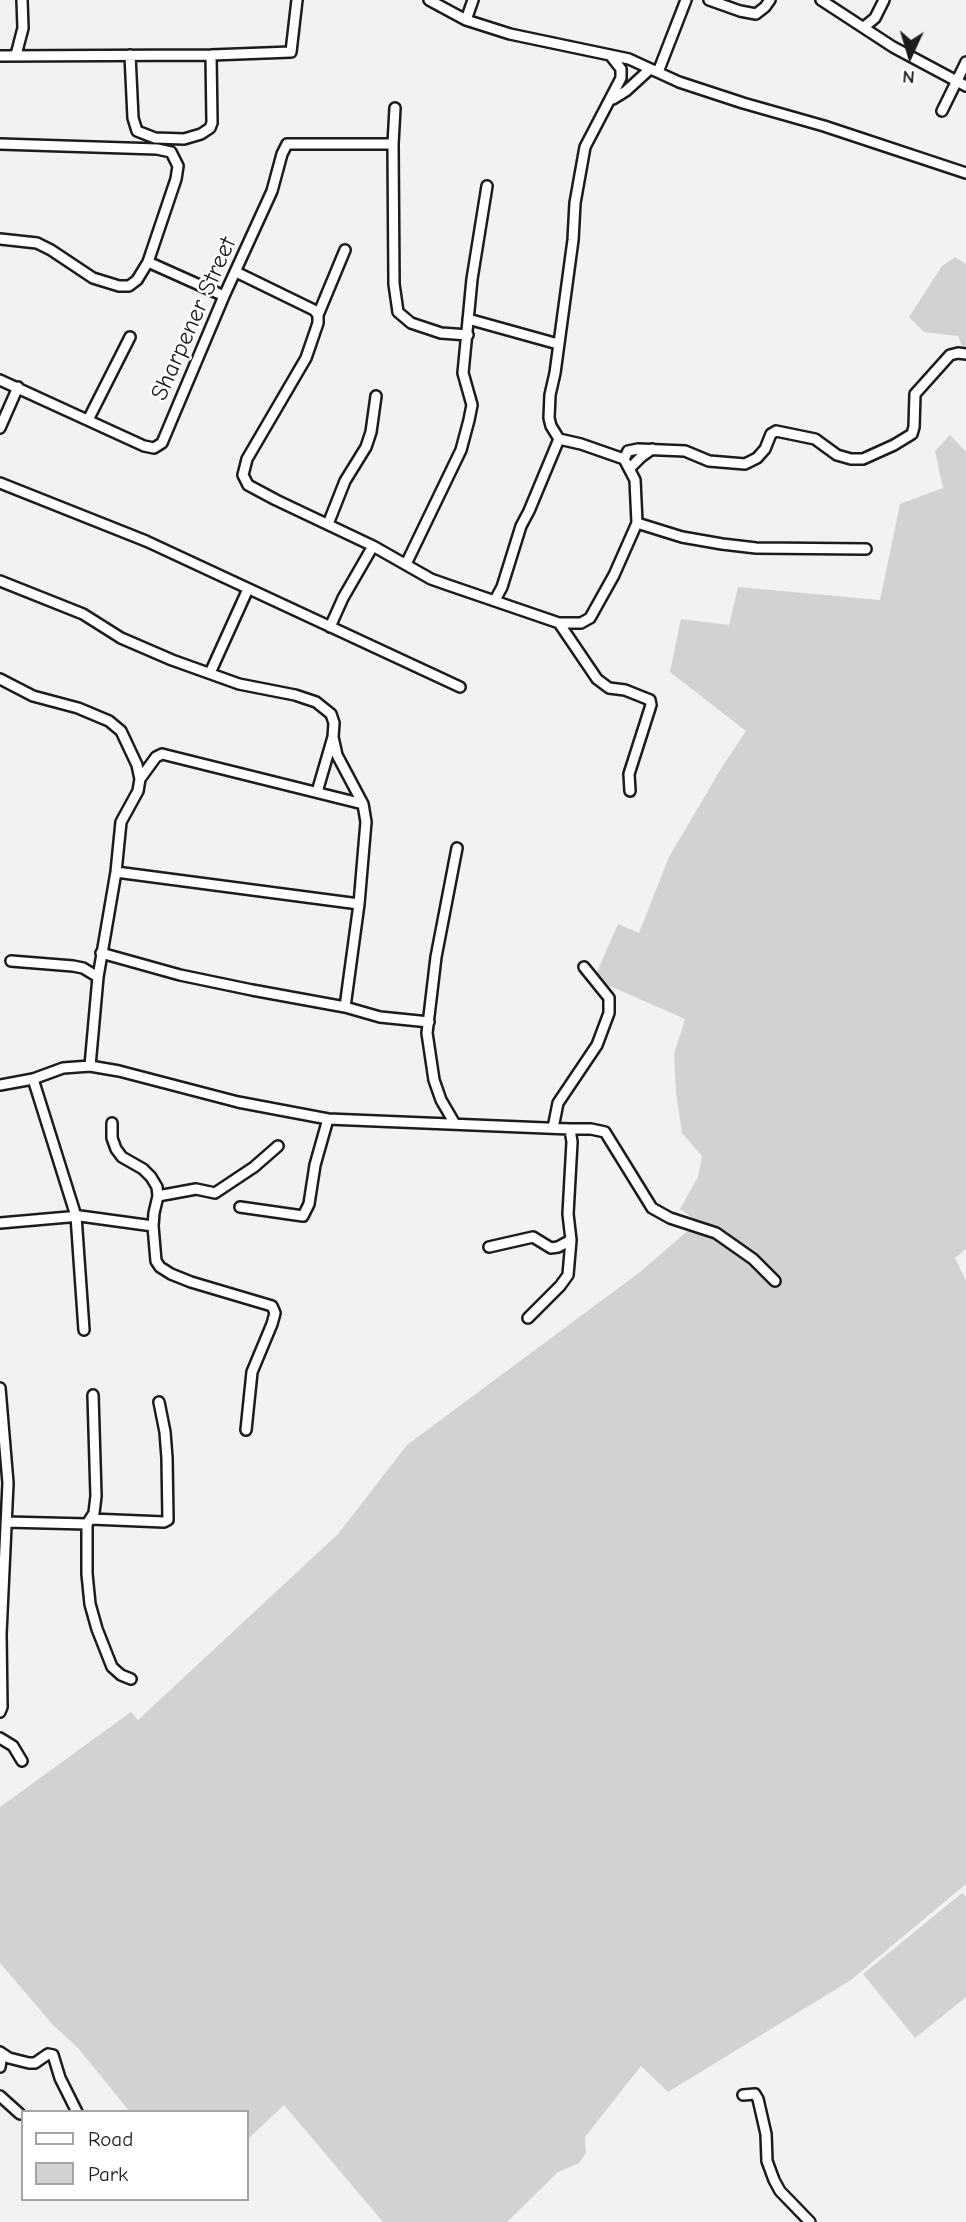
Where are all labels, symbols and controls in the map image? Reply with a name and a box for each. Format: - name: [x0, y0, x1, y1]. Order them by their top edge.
- north arrow: [875, 21, 945, 91]
- text: N: [902, 66, 915, 88]
- street label: Sharpener Street: [145, 233, 243, 405]
- legend: [21, 2110, 248, 2201]
- text: Road: [88, 2127, 133, 2151]
- text: Park: [88, 2162, 128, 2186]

